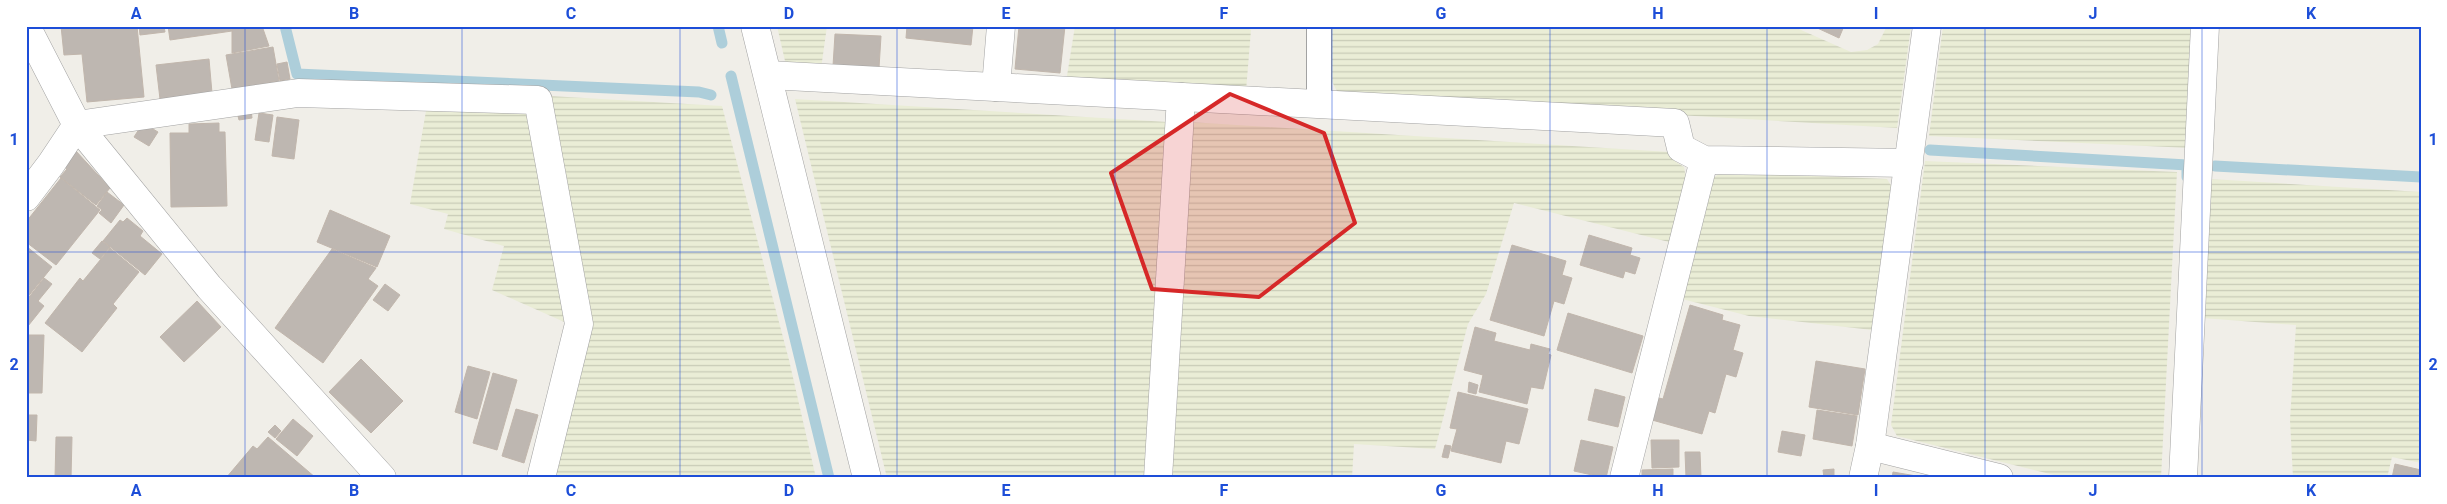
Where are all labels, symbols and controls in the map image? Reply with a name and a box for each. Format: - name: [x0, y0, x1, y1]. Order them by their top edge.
- text: A: [131, 4, 142, 23]
- text: B: [349, 4, 359, 23]
- text: C: [566, 4, 576, 23]
- text: D: [784, 4, 794, 23]
- text: E: [1002, 4, 1011, 23]
- text: F: [1220, 4, 1229, 23]
- text: G: [1436, 4, 1447, 23]
- text: H: [1652, 4, 1664, 23]
- text: I: [1874, 4, 1878, 23]
- text: J: [2089, 4, 2097, 23]
- text: K: [2306, 4, 2317, 23]
- text: 1: [9, 130, 19, 149]
- text: 1: [2428, 130, 2438, 149]
- text: 2: [9, 355, 19, 374]
- text: 2: [2428, 355, 2438, 374]
- text: A: [131, 481, 142, 500]
- text: B: [349, 481, 359, 500]
- text: C: [566, 481, 576, 500]
- text: D: [784, 481, 794, 500]
- text: E: [1002, 481, 1011, 500]
- text: F: [1220, 481, 1229, 500]
- text: G: [1436, 481, 1447, 500]
- text: H: [1652, 481, 1664, 500]
- text: I: [1874, 481, 1878, 500]
- text: J: [2089, 481, 2097, 500]
- text: K: [2306, 481, 2317, 500]

